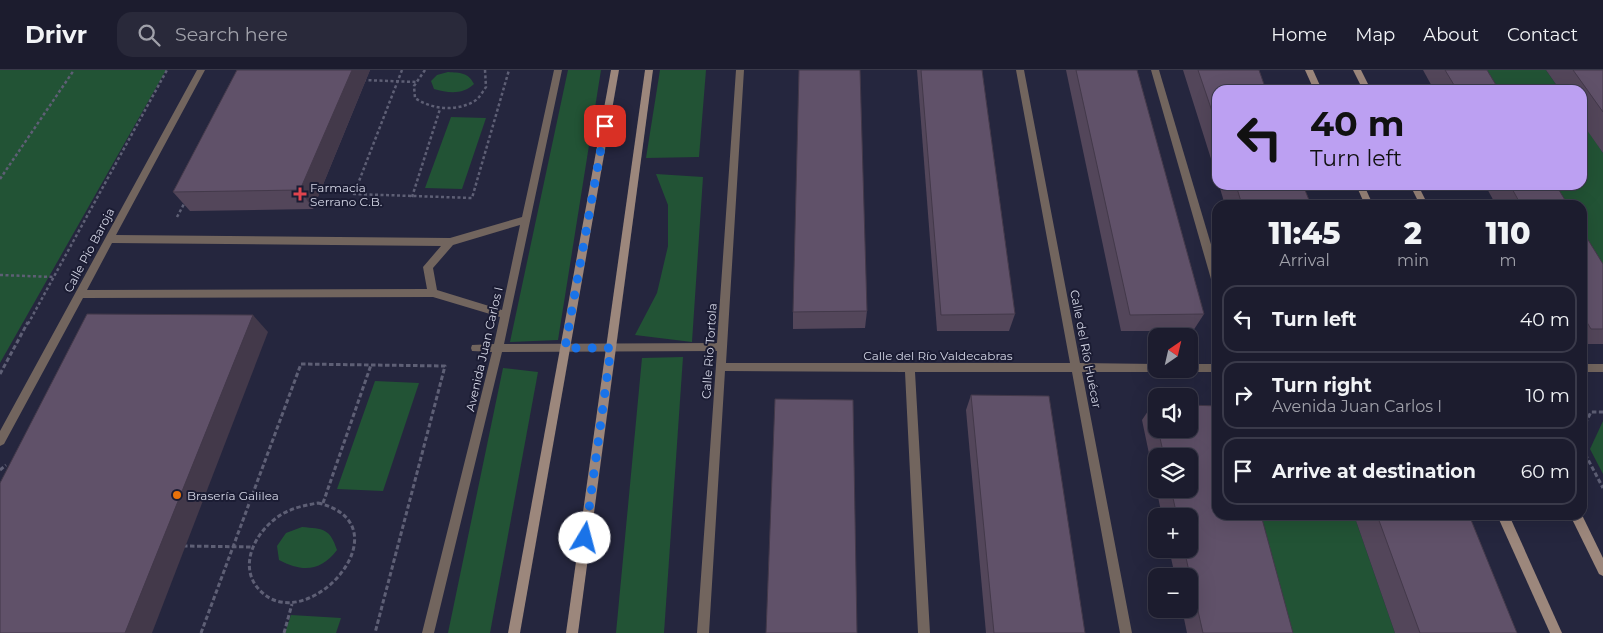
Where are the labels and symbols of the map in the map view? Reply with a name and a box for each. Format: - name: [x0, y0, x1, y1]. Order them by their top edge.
- pin: [584, 105, 626, 147]
- place label: Farmacia Serrano C.B.: [310, 180, 382, 209]
- marker: Farmacia Serrano C.B.: [294, 188, 306, 200]
- street label: Calle Pio Baroja: [60, 205, 118, 295]
- street label: Avenida Juan Carlos I: [462, 285, 506, 413]
- street label: Calle del Río Huécar: [1067, 288, 1105, 410]
- street label: Calle Rio Tortola: [698, 303, 720, 399]
- north arrow: [1148, 328, 1198, 378]
- street label: Calle del Río Valdecabras: [863, 348, 1013, 363]
- place label: Brasería Galilea: [187, 488, 279, 503]
- marker: Brasería Galilea: [171, 489, 183, 501]
- position arrow: [558, 511, 610, 563]

